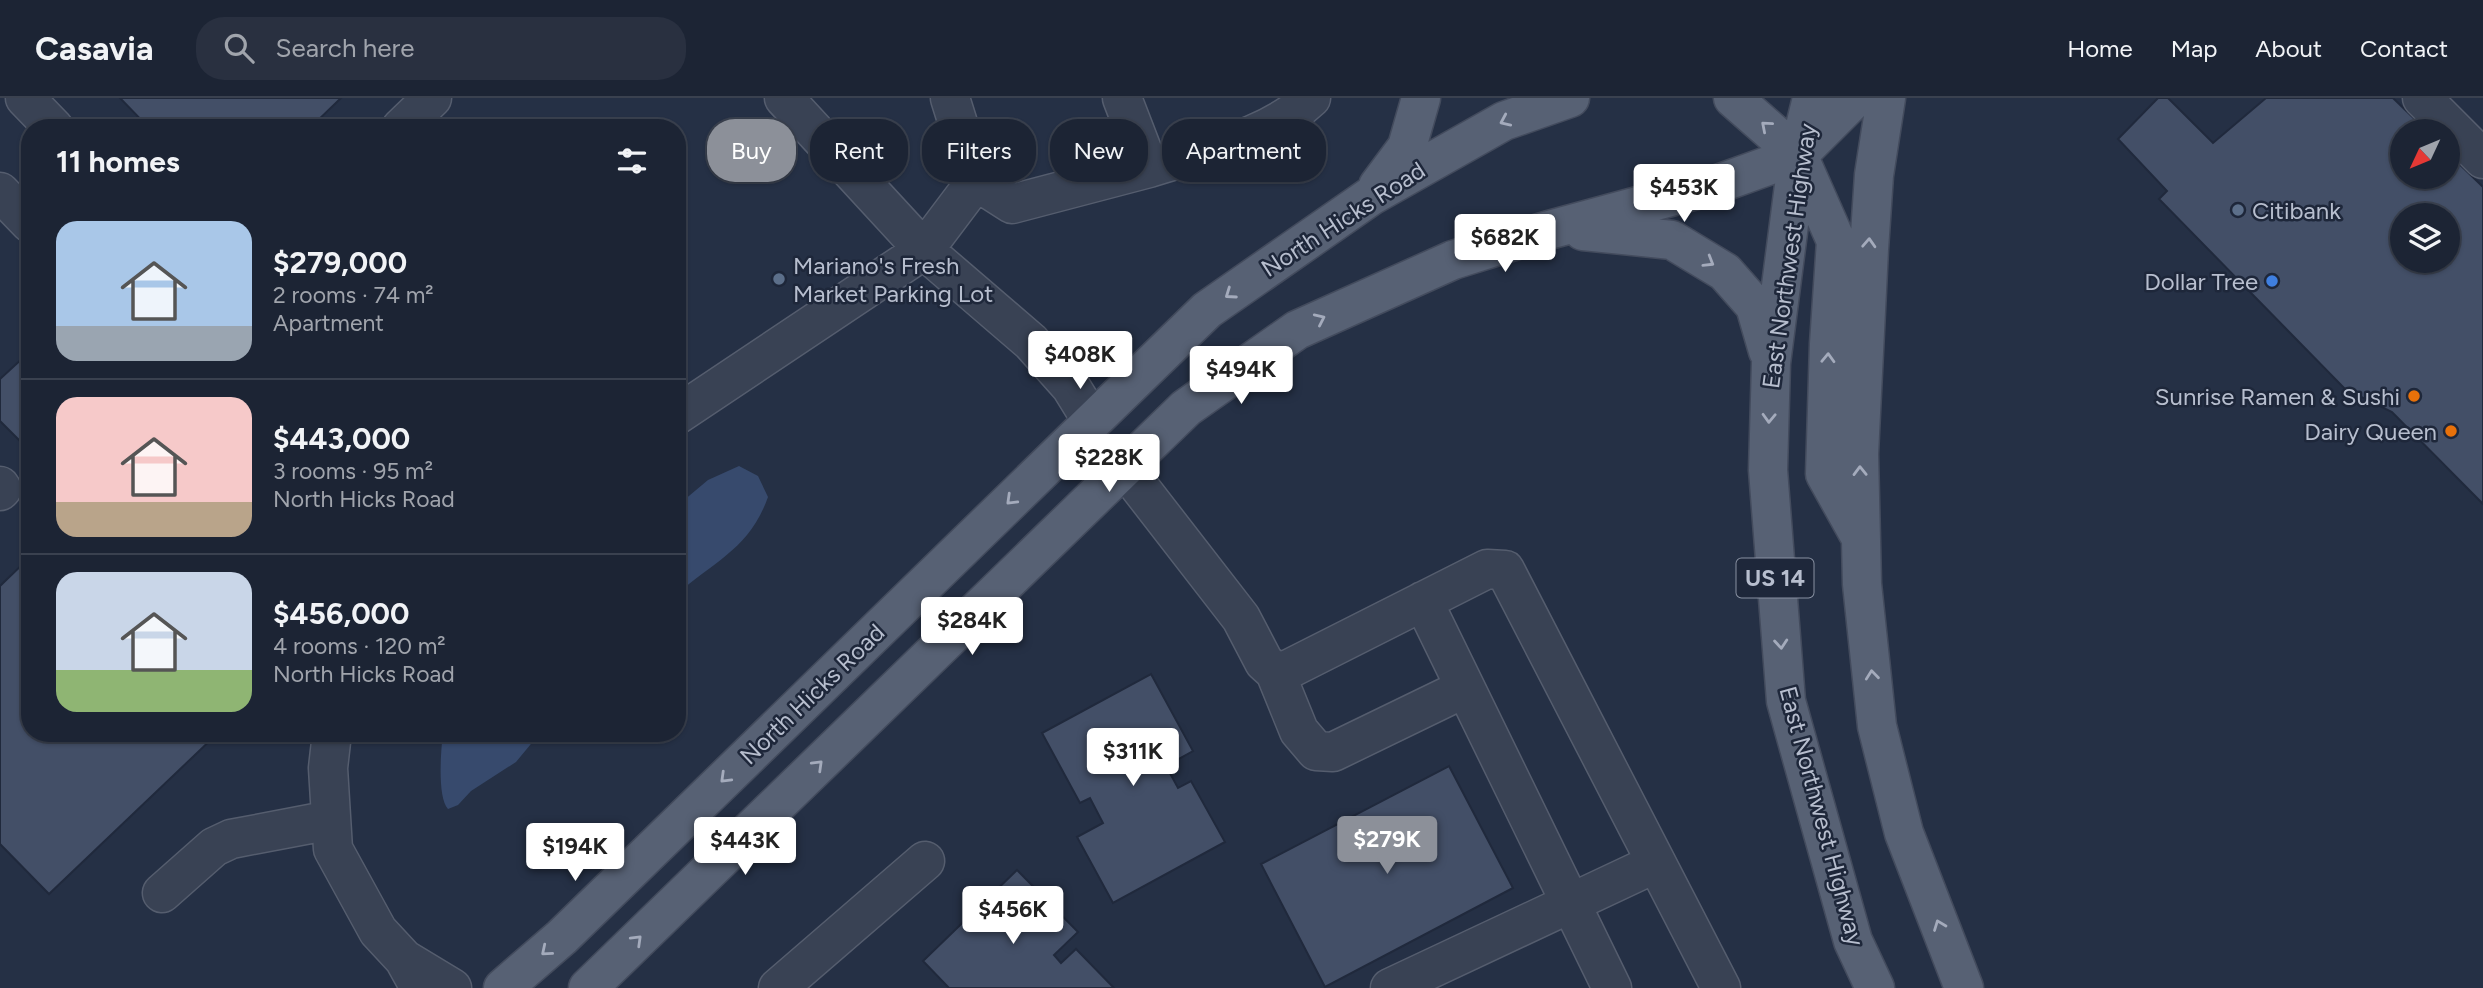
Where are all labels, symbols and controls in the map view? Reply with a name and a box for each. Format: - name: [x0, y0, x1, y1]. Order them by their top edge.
- search box: [196, 17, 686, 80]
- text: Casavia: [35, 29, 154, 68]
- icon: search: [220, 29, 258, 67]
- text: Search here: [276, 32, 415, 64]
- text: Home: [2067, 34, 2133, 63]
- text: Map: [2171, 34, 2217, 63]
- text: About: [2255, 34, 2322, 63]
- text: Contact: [2360, 34, 2448, 63]
- one-way arrow: [1500, 113, 1513, 127]
- chip: Buy: [707, 119, 796, 182]
- chip: Rent: [810, 119, 908, 182]
- chip: Filters: [922, 119, 1036, 182]
- chip: New: [1050, 119, 1148, 182]
- chip: Apartment: [1162, 119, 1326, 182]
- north arrow: [2390, 119, 2460, 189]
- map controls: [2390, 119, 2460, 273]
- street label: East Northwest Highway: [1756, 121, 1822, 390]
- one-way arrow: [1761, 122, 1774, 134]
- icon: filters: [613, 142, 651, 180]
- text: 11 homes: [56, 143, 180, 180]
- street label: North Hicks Road: [1256, 155, 1430, 283]
- pin: $453K: [1635, 164, 1733, 224]
- text: $453K: [1650, 173, 1718, 201]
- place label: Citibank: [2252, 196, 2341, 225]
- marker: Citibank: [2230, 202, 2246, 218]
- button: layers: [2390, 203, 2460, 273]
- pin: $682K: [1456, 214, 1554, 274]
- text: $682K: [1471, 223, 1539, 251]
- one-way arrow: [1862, 238, 1877, 249]
- text: $279,000: [273, 244, 407, 281]
- icon: home: [112, 249, 196, 333]
- place label: Mariano's Fresh Market Parking Lot: [793, 251, 993, 308]
- one-way arrow: [1701, 254, 1714, 267]
- place label: Dollar Tree: [2144, 267, 2258, 296]
- marker: Mariano's Fresh Market Parking Lot: [771, 271, 787, 287]
- marker: Dollar Tree: [2264, 273, 2280, 289]
- text: 2 rooms · 74 m²: [273, 281, 434, 309]
- one-way arrow: [1225, 286, 1238, 298]
- text: Apartment: [273, 309, 384, 337]
- one-way arrow: [1313, 314, 1326, 328]
- pin: $408K: [1031, 331, 1129, 391]
- text: $408K: [1044, 340, 1116, 368]
- pin: $494K: [1192, 346, 1290, 406]
- one-way arrow: [1821, 352, 1836, 363]
- text: $494K: [1206, 355, 1276, 383]
- place label: Sunrise Ramen & Sushi: [2155, 382, 2400, 411]
- marker: Sunrise Ramen & Sushi: [2406, 388, 2422, 404]
- one-way arrow: [1762, 412, 1777, 423]
- place label: Dairy Queen: [2304, 417, 2437, 446]
- text: $443,000: [273, 420, 410, 457]
- marker: Dairy Queen: [2443, 423, 2459, 439]
- icon: home: [112, 425, 196, 509]
- pin: $228K: [1060, 434, 1158, 494]
- text: $228K: [1075, 443, 1143, 471]
- text: 3 rooms · 95 m²: [273, 457, 433, 485]
- one-way arrow: [1852, 465, 1867, 476]
- text: North Hicks Road: [273, 485, 455, 513]
- one-way arrow: [1006, 491, 1019, 504]
- road number: US 14: [1736, 558, 1814, 598]
- text: $456,000: [273, 595, 409, 632]
- pin: $284K: [923, 598, 1021, 657]
- icon: home: [112, 600, 196, 684]
- text: $284K: [937, 606, 1007, 634]
- street label: North Hicks Road: [734, 618, 890, 770]
- text: 4 rooms · 120 m²: [273, 632, 446, 660]
- one-way arrow: [1773, 639, 1788, 650]
- text: North Hicks Road: [273, 660, 455, 688]
- one-way arrow: [1864, 669, 1879, 681]
- street label: East Northwest Highway: [1773, 683, 1871, 949]
- pin: $311K: [1084, 728, 1182, 788]
- text: $311K: [1103, 737, 1163, 765]
- one-way arrow: [810, 761, 822, 773]
- one-way arrow: [720, 769, 733, 782]
- pin: $279K: [1338, 816, 1436, 876]
- pin: $443K: [696, 818, 794, 877]
- pin: $194K: [526, 824, 624, 883]
- text: $279K: [1353, 825, 1421, 853]
- text: $443K: [710, 826, 780, 854]
- text: $194K: [542, 832, 608, 860]
- pin: $456K: [964, 886, 1062, 946]
- text: $456K: [978, 895, 1048, 923]
- one-way arrow: [1933, 919, 1947, 931]
- one-way arrow: [629, 936, 642, 949]
- one-way arrow: [541, 943, 554, 955]

